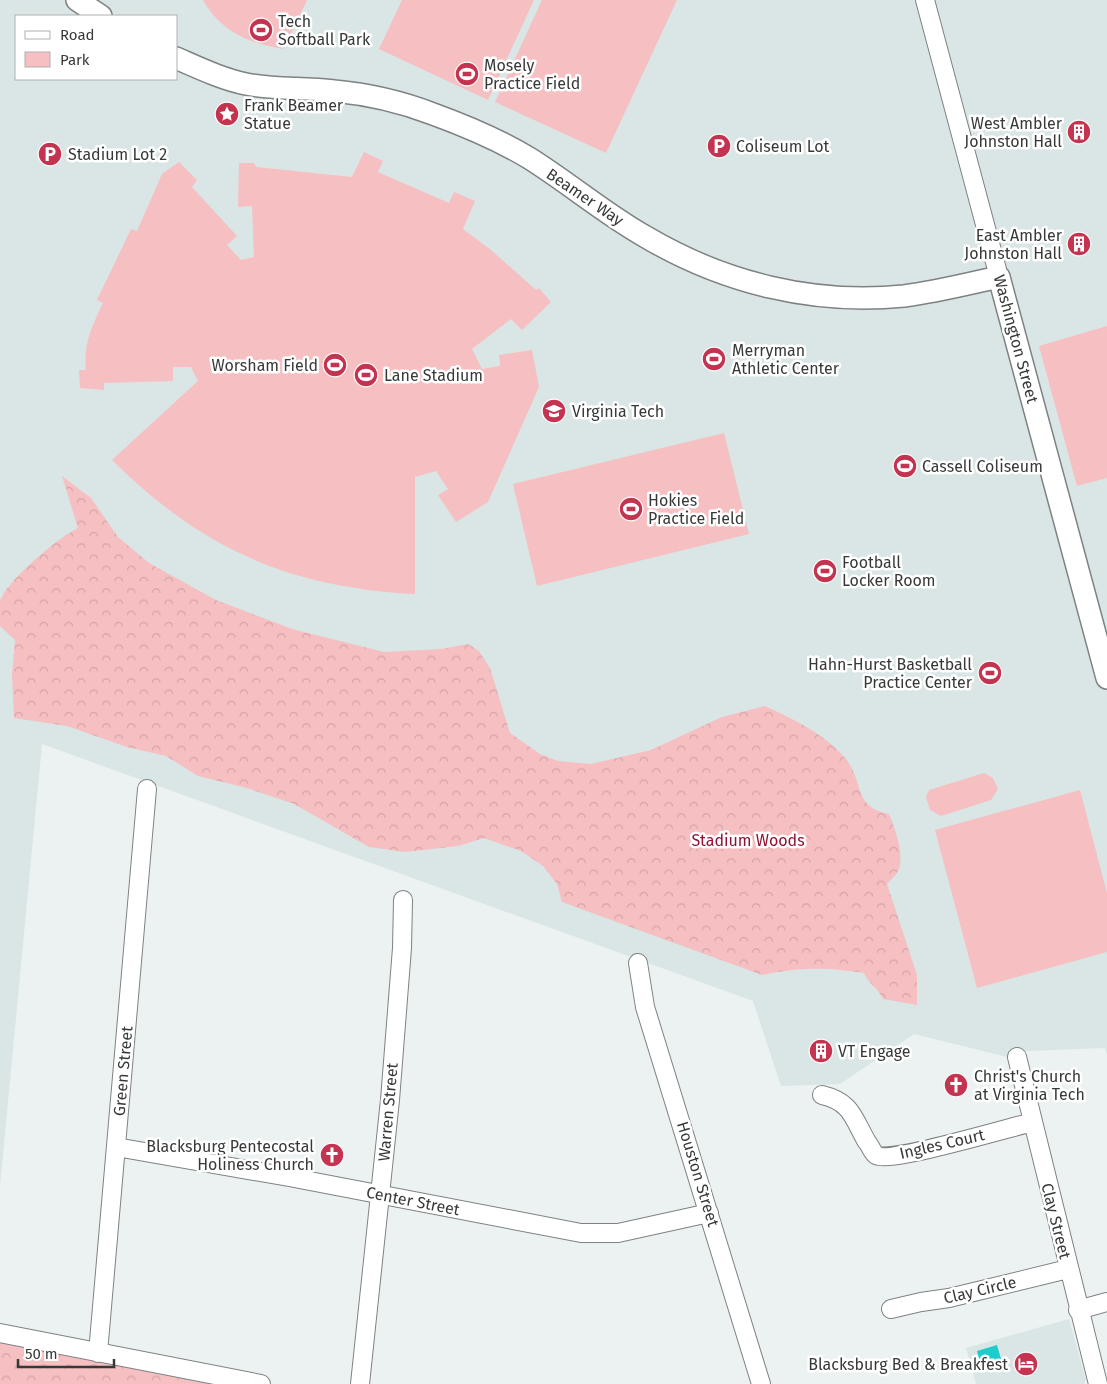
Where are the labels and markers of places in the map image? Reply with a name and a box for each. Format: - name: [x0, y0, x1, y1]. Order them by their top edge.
- place label: Tech Softball Park: [278, 12, 371, 49]
- sports icon: Tech Softball Park: [248, 17, 274, 43]
- place label: Mosely Practice Field: [484, 56, 580, 93]
- sports icon: Mosely Practice Field: [454, 61, 480, 87]
- place label: Frank Beamer Statue: [244, 96, 344, 133]
- place icon: Frank Beamer Statue: [214, 101, 240, 127]
- place label: West Ambler Johnston Hall: [964, 114, 1063, 151]
- building icon: West Ambler Johnston Hall: [1066, 119, 1092, 145]
- parking icon: Coliseum Lot: [706, 133, 732, 159]
- place label: Coliseum Lot: [736, 137, 830, 156]
- parking icon: Stadium Lot 2: [37, 141, 63, 167]
- place label: Stadium Lot 2: [68, 145, 167, 164]
- place label: East Ambler Johnston Hall: [964, 226, 1063, 263]
- building icon: East Ambler Johnston Hall: [1066, 231, 1092, 257]
- place label: Merryman Athletic Center: [732, 341, 840, 378]
- sports icon: Merryman Athletic Center: [701, 346, 727, 372]
- sports icon: Worsham Field: [322, 352, 348, 378]
- place label: Worsham Field: [211, 356, 318, 375]
- sports icon: Lane Stadium: [353, 362, 379, 388]
- place label: Lane Stadium: [384, 366, 483, 385]
- school or university icon: Virginia Tech: [541, 398, 567, 424]
- place label: Virginia Tech: [572, 402, 664, 421]
- sports icon: Cassell Coliseum: [892, 453, 918, 479]
- place label: Cassell Coliseum: [922, 457, 1043, 476]
- place label: Hokies Practice Field: [648, 491, 744, 528]
- sports icon: Hokies Practice Field: [618, 496, 644, 522]
- place label: Football Locker Room: [842, 553, 936, 590]
- sports icon: Football Locker Room: [812, 558, 838, 584]
- place label: Hahn-Hurst Basketball Practice Center: [808, 655, 973, 692]
- sports icon: Hahn-Hurst Basketball Practice Center: [977, 660, 1003, 686]
- building icon: VT Engage: [808, 1038, 834, 1064]
- place label: VT Engage: [838, 1042, 911, 1061]
- place label: Christ's Church at Virginia Tech: [974, 1067, 1085, 1104]
- church icon: Christ's Church at Virginia Tech: [943, 1072, 969, 1098]
- place label: Blacksburg Pentecostal Holiness Church: [146, 1137, 314, 1174]
- church icon: Blacksburg Pentecostal Holiness Church: [319, 1142, 345, 1168]
- hotel icon: Blacksburg Bed & Breakfest: [1013, 1351, 1039, 1377]
- place label: Blacksburg Bed & Breakfest: [808, 1355, 1008, 1374]

